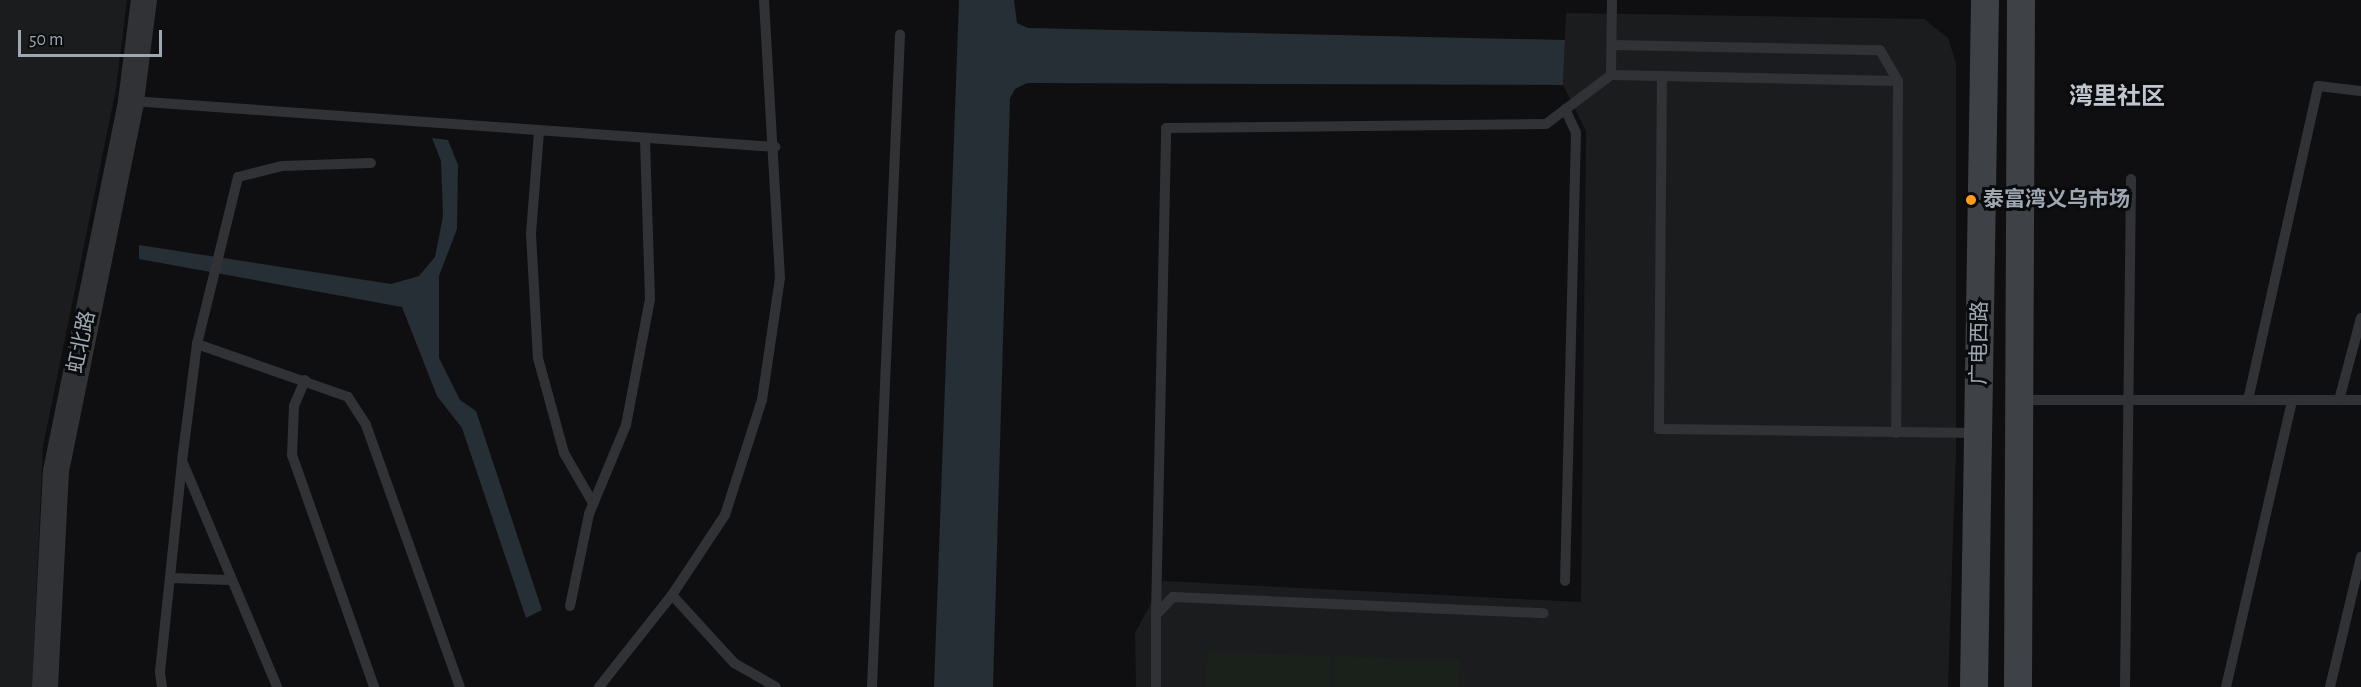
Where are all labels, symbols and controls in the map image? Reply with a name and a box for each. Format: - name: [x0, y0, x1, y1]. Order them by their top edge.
- scale bar: [21, 18, 165, 56]
- text: 50 m: [29, 31, 63, 49]
- district label: 湾里社区: [2069, 84, 2165, 112]
- place label: 泰富湾义乌市场: [1983, 187, 2130, 213]
- marker: 泰富湾义乌市场: [1964, 193, 1978, 207]
- street label: 广电西路: [1967, 301, 1993, 385]
- street label: 虹北路: [63, 309, 101, 375]

